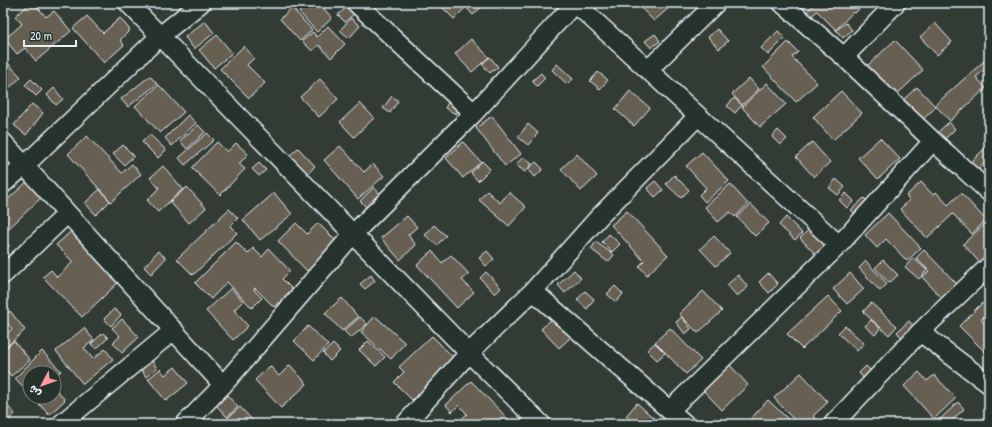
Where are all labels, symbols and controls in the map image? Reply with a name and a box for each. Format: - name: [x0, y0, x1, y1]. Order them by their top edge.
- scale bar: [24, 22, 76, 48]
- text: 20 m: [30, 27, 52, 44]
- north arrow: [22, 365, 62, 405]
- text: ش: [25, 382, 44, 401]

